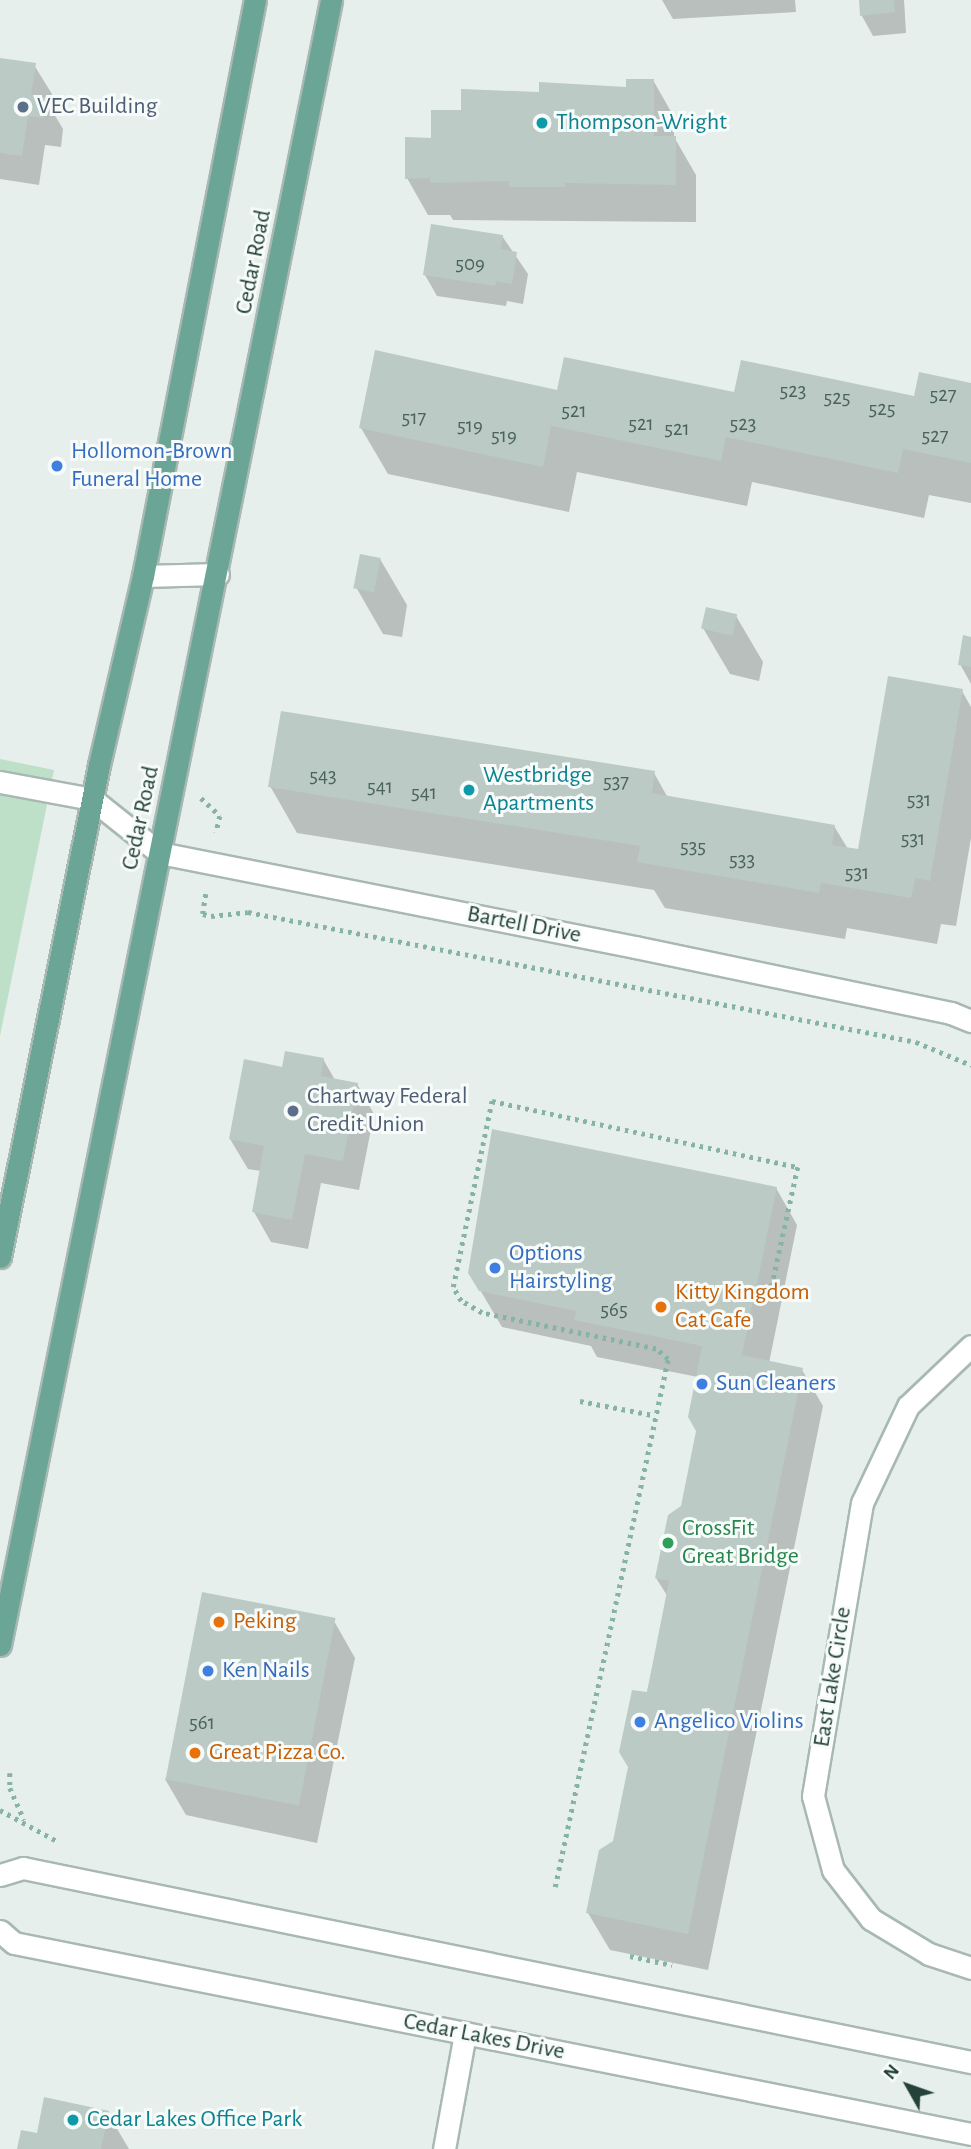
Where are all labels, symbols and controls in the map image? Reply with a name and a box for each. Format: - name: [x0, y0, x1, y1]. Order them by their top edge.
- place label: VEC Building: [37, 93, 157, 121]
- marker: VEC Building: [15, 99, 31, 115]
- place label: Thompson-Wright: [556, 109, 727, 137]
- marker: Thompson-Wright: [534, 115, 550, 131]
- street label: Cedar Road: [230, 207, 278, 317]
- house number: 509: [455, 251, 485, 277]
- house number: 523: [780, 378, 806, 404]
- house number: 527: [929, 382, 957, 408]
- house number: 525: [823, 385, 851, 411]
- house number: 525: [868, 396, 896, 422]
- house number: 521: [561, 398, 587, 424]
- house number: 517: [402, 405, 426, 431]
- house number: 521: [628, 411, 654, 437]
- house number: 523: [730, 411, 756, 437]
- house number: 519: [457, 413, 483, 439]
- house number: 521: [664, 416, 690, 442]
- house number: 519: [491, 423, 517, 449]
- house number: 527: [921, 423, 949, 449]
- place label: Hollomon-Brown Funeral Home: [71, 438, 232, 494]
- marker: Hollomon-Brown Funeral Home: [49, 458, 65, 474]
- place label: Westbridge Apartments: [483, 762, 594, 818]
- street label: Cedar Road: [116, 763, 166, 873]
- house number: 543: [309, 763, 337, 789]
- house number: 537: [603, 769, 629, 795]
- house number: 541: [367, 774, 393, 800]
- house number: 541: [411, 780, 437, 806]
- marker: Westbridge Apartments: [461, 782, 477, 798]
- house number: 531: [907, 787, 931, 813]
- house number: 531: [901, 826, 925, 852]
- house number: 535: [680, 834, 706, 860]
- house number: 533: [729, 847, 755, 873]
- house number: 531: [845, 860, 869, 886]
- street label: Bartell Drive: [465, 900, 583, 950]
- place label: Chartway Federal Credit Union: [307, 1083, 468, 1139]
- marker: Chartway Federal Credit Union: [285, 1103, 301, 1119]
- place label: Options Hairstyling: [509, 1240, 612, 1296]
- marker: Options Hairstyling: [487, 1260, 503, 1276]
- place label: Kitty Kingdom Cat Cafe: [675, 1279, 810, 1335]
- house number: 565: [600, 1297, 628, 1323]
- marker: Kitty Kingdom Cat Cafe: [653, 1299, 669, 1315]
- place label: Sun Cleaners: [716, 1370, 836, 1398]
- marker: Sun Cleaners: [694, 1376, 710, 1392]
- place label: CrossFit Great Bridge: [682, 1515, 799, 1571]
- marker: CrossFit Great Bridge: [660, 1535, 676, 1551]
- street label: East Lake Circle: [808, 1605, 858, 1749]
- place label: Peking: [233, 1608, 296, 1636]
- marker: Peking: [211, 1614, 227, 1630]
- place label: Ken Nails: [222, 1657, 310, 1685]
- marker: Ken Nails: [200, 1663, 216, 1679]
- place label: Angelico Violins: [654, 1708, 804, 1736]
- house number: 561: [189, 1710, 215, 1736]
- marker: Angelico Violins: [632, 1714, 648, 1730]
- place label: Great Pizza Co.: [209, 1739, 346, 1767]
- marker: Great Pizza Co.: [187, 1745, 203, 1761]
- street label: Cedar Lakes Drive: [401, 2007, 567, 2067]
- north arrow: [873, 2051, 943, 2121]
- text: N: [880, 2061, 903, 2083]
- place label: Cedar Lakes Office Park: [87, 2106, 302, 2134]
- marker: Cedar Lakes Office Park: [65, 2112, 81, 2128]

